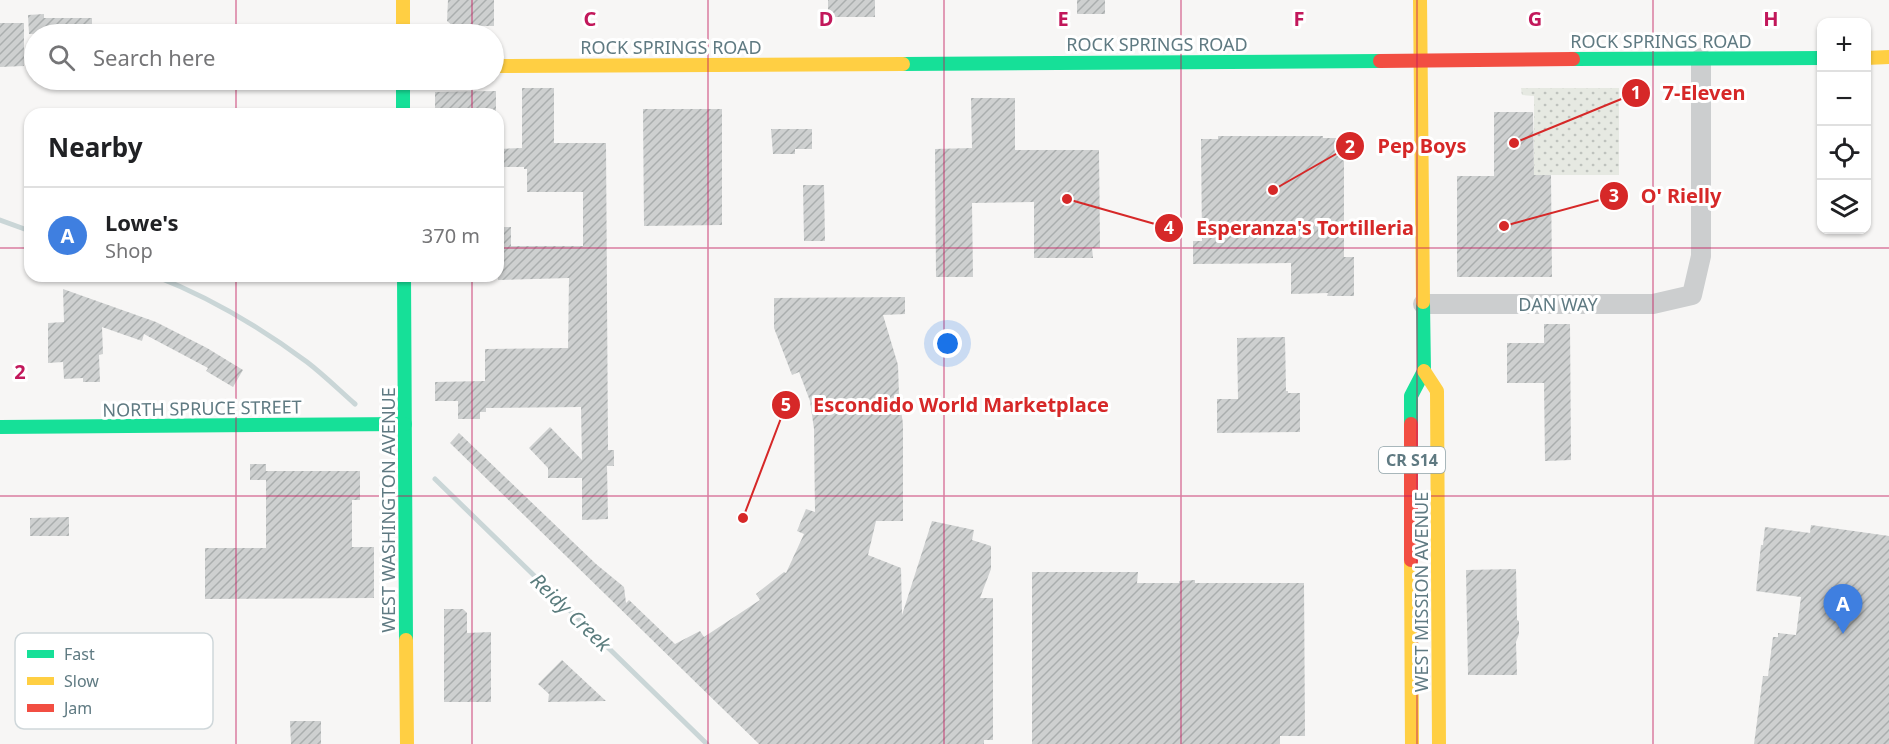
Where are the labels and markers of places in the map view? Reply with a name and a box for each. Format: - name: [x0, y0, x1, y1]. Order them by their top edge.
- callout: 7-Eleven: [1621, 74, 1758, 112]
- callout: Pep Boys: [1335, 127, 1478, 165]
- callout: O' Rielly: [1599, 177, 1734, 215]
- callout: Esperanza's Tortilleria: [1154, 209, 1426, 247]
- callout: Escondido World Marketplace: [771, 386, 1121, 424]
- pin: A: [1824, 584, 1862, 634]

